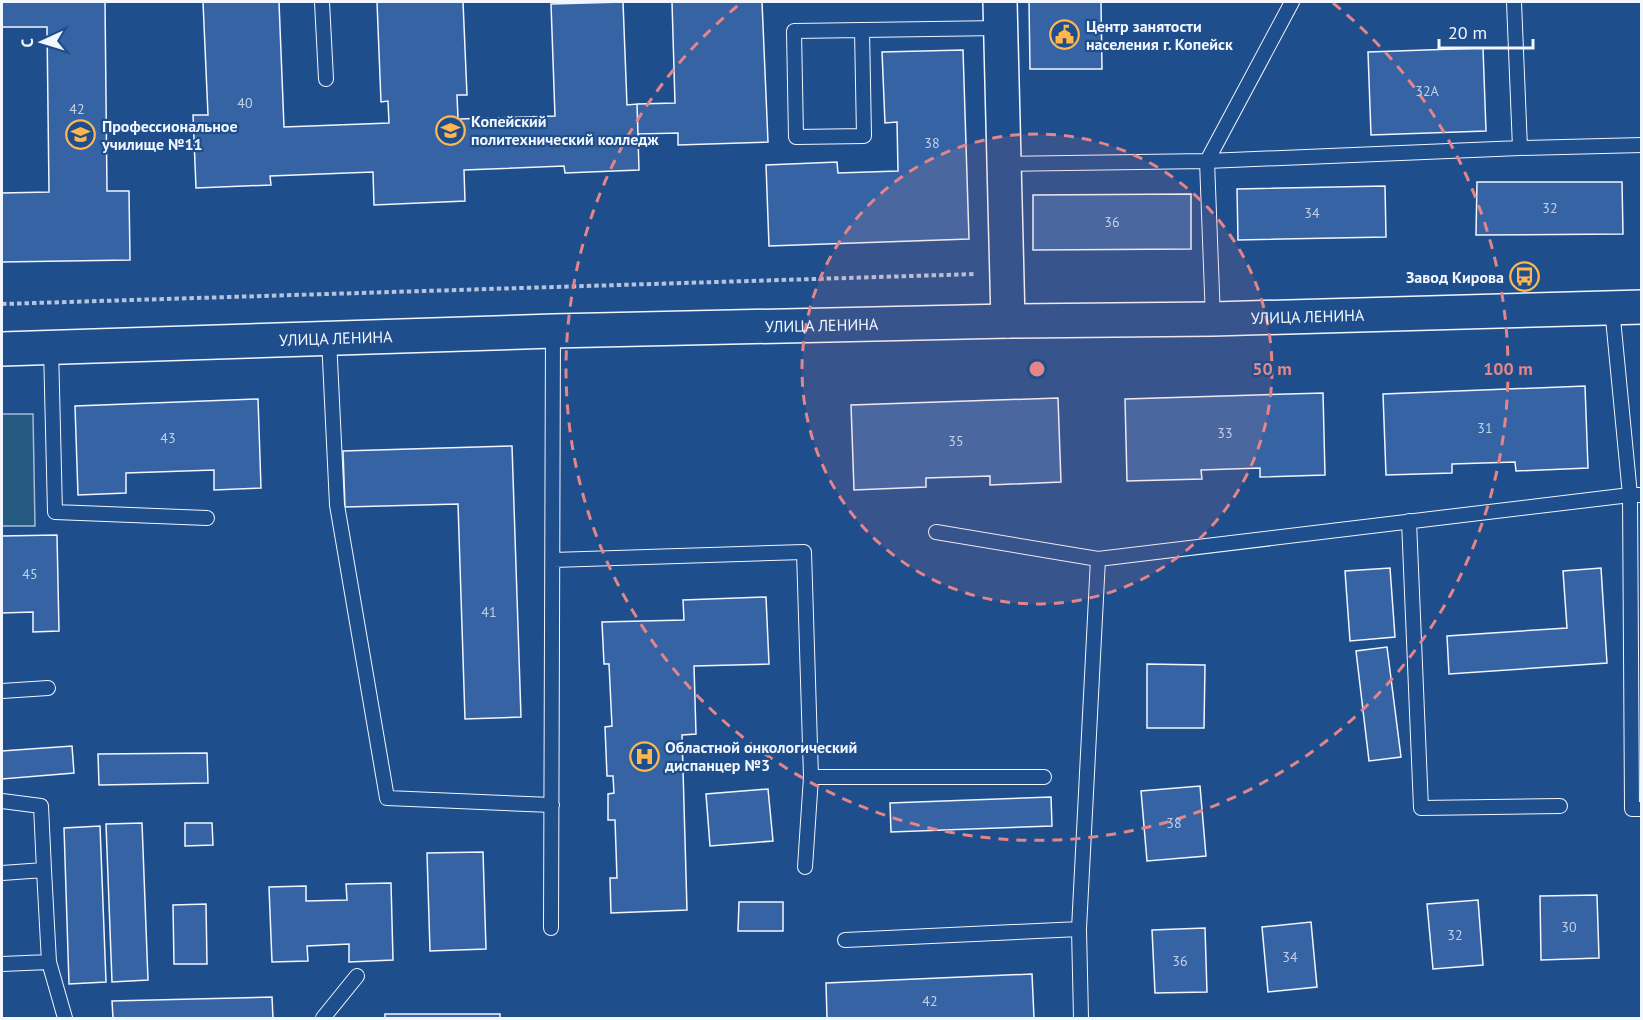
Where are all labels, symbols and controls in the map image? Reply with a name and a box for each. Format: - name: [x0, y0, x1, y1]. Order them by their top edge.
- north arrow: [12, 12, 72, 72]
- scale bar: [1439, 12, 1534, 50]
- place label: Центр занятости населения г. Копейск: [1086, 16, 1233, 54]
- public building icon: Центр занятости населения г. Копейск: [1049, 19, 1081, 51]
- text: 20 m: [1448, 21, 1487, 44]
- text: С: [17, 38, 37, 48]
- house number: 32А: [1415, 82, 1440, 100]
- house number: 40: [237, 94, 253, 112]
- house number: 42: [69, 100, 85, 118]
- place label: Копейский политехнический колледж: [471, 111, 659, 149]
- school or university icon: Копейский политехнический колледж: [434, 114, 466, 146]
- place label: Профессиональное училище №11: [101, 116, 238, 154]
- school or university icon: Профессиональное училище №11: [65, 119, 97, 151]
- house number: 38: [924, 134, 940, 152]
- house number: 32: [1542, 199, 1558, 217]
- house number: 34: [1304, 204, 1320, 222]
- house number: 36: [1104, 213, 1120, 231]
- bus stop icon: Завод Кирова: [1509, 261, 1541, 293]
- place label: Завод Кирова: [1406, 267, 1504, 287]
- street label: УЛИЦА ЛЕНИНА: [1251, 305, 1365, 328]
- street label: УЛИЦА ЛЕНИНА: [765, 314, 879, 336]
- street label: УЛИЦА ЛЕНИНА: [279, 326, 393, 350]
- text: 50 m: [1252, 357, 1292, 380]
- text: 100 m: [1483, 357, 1533, 380]
- centre of rings: [1027, 359, 1047, 379]
- house number: 31: [1477, 419, 1493, 437]
- house number: 33: [1217, 424, 1233, 442]
- house number: 43: [160, 429, 176, 447]
- house number: 35: [948, 432, 964, 450]
- house number: 45: [22, 565, 38, 583]
- house number: 41: [481, 603, 497, 621]
- place label: Областной онкологический диспанцер №3: [664, 737, 857, 775]
- hospital icon: Областной онкологический диспанцер №3: [628, 740, 660, 772]
- house number: 38: [1166, 814, 1182, 832]
- house number: 30: [1561, 918, 1577, 936]
- house number: 32: [1447, 926, 1463, 944]
- house number: 34: [1282, 948, 1298, 966]
- house number: 36: [1172, 952, 1188, 970]
- house number: 42: [922, 992, 938, 1010]

